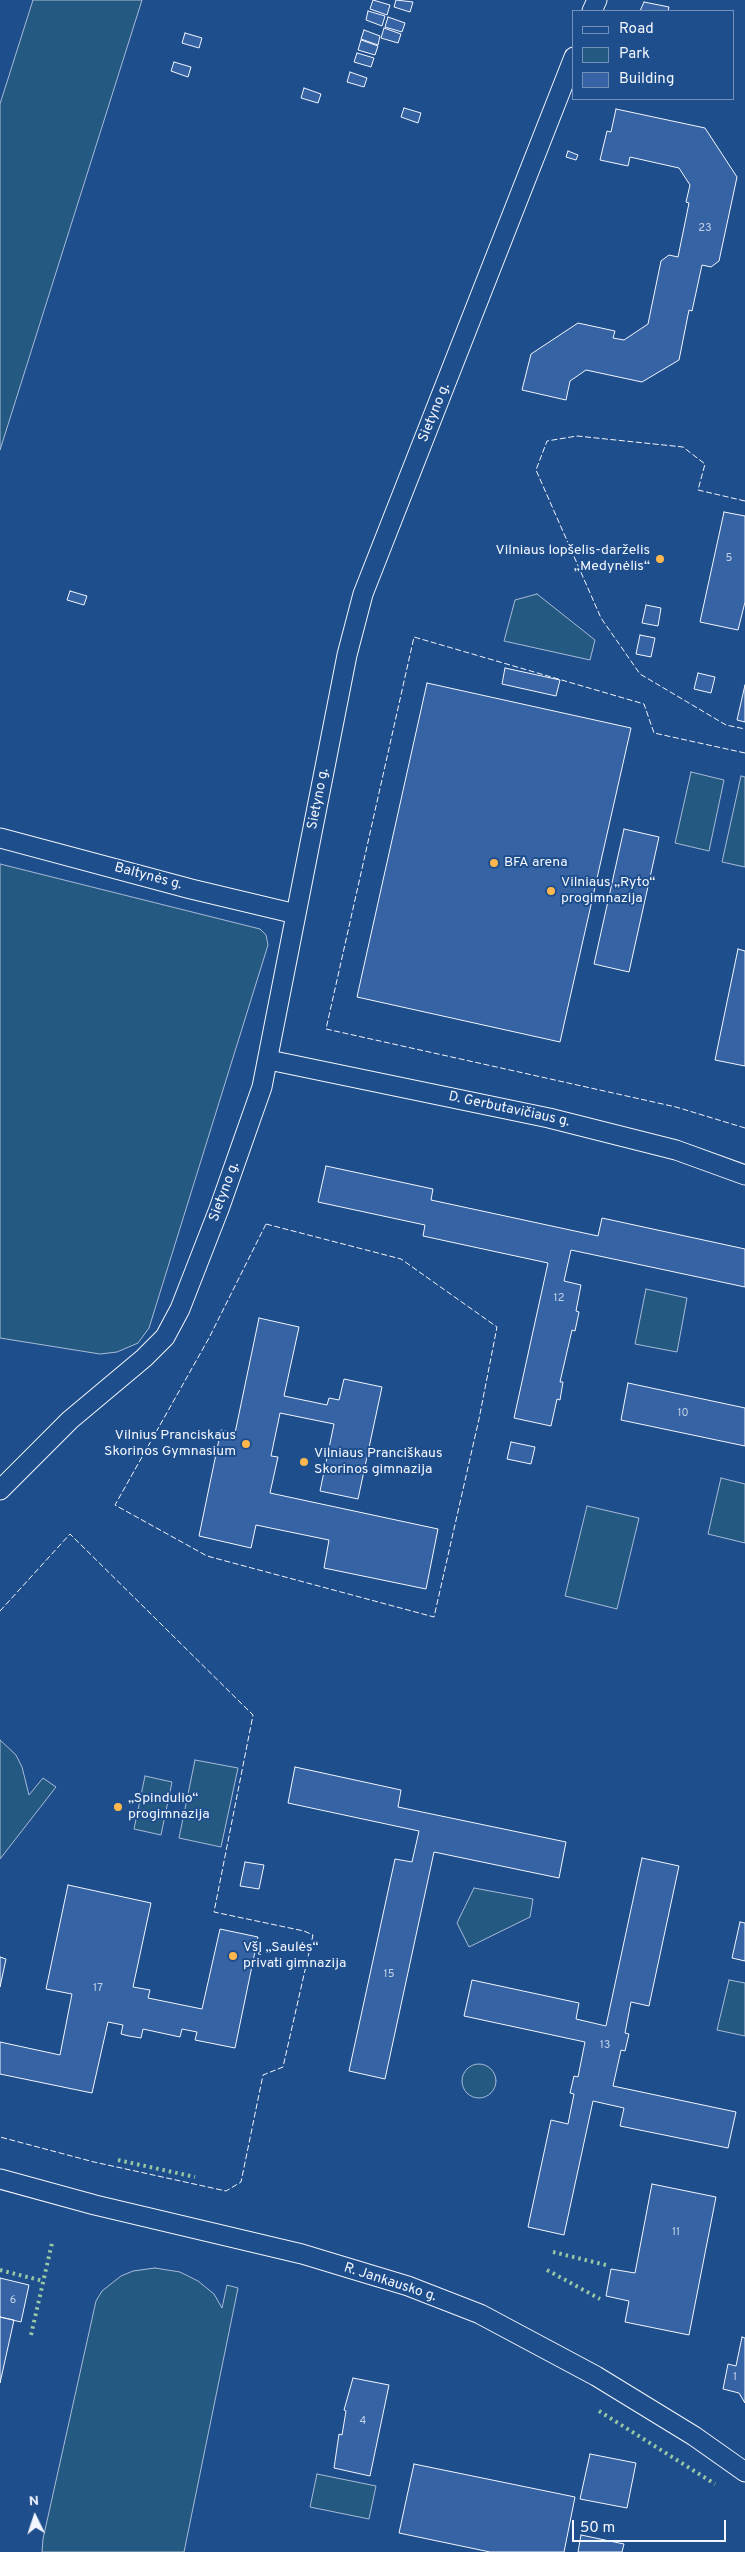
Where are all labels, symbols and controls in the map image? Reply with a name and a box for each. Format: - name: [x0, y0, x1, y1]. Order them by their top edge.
- legend: [572, 10, 735, 100]
- text: Road: [619, 20, 654, 39]
- text: Park: [619, 45, 650, 64]
- text: Building: [619, 70, 674, 89]
- house number: 23: [698, 222, 712, 236]
- street label: Sietyno g.: [416, 381, 454, 445]
- place label: Vilniaus lopšelis-darželis „Medynėlis“: [496, 543, 650, 576]
- house number: 5: [726, 552, 732, 566]
- marker: Vilniaus lopšelis-darželis „Medynėlis“: [654, 553, 666, 565]
- street label: Sietyno g.: [305, 767, 333, 831]
- place label: BFA arena: [504, 855, 568, 871]
- marker: BFA arena: [488, 857, 500, 869]
- street label: Baltynės g.: [112, 860, 184, 894]
- place label: Vilniaus „Ryto“ progimnazija: [561, 875, 655, 908]
- marker: Vilniaus „Ryto“ progimnazija: [545, 885, 557, 897]
- street label: D. Gerbutavičiaus g.: [447, 1089, 571, 1131]
- street label: Sietyno g.: [206, 1160, 244, 1224]
- house number: 12: [554, 1292, 564, 1306]
- house number: 10: [677, 1407, 689, 1421]
- place label: Vilnius Pranciskaus Skorinos Gymnasium: [104, 1428, 236, 1460]
- marker: Vilnius Pranciskaus Skorinos Gymnasium: [240, 1438, 252, 1450]
- place label: Vilniaus Pranciškaus Skorinos gimnazija: [314, 1446, 443, 1478]
- marker: Vilniaus Pranciškaus Skorinos gimnazija: [298, 1456, 310, 1468]
- place label: „Spindulio“ progimnazija: [128, 1791, 210, 1824]
- marker: „Spindulio“ progimnazija: [112, 1801, 124, 1813]
- place label: VšĮ „Saulės“ privati gimnazija: [243, 1940, 346, 1972]
- marker: VšĮ „Saulės“ privati gimnazija: [227, 1950, 239, 1962]
- house number: 15: [384, 1968, 394, 1982]
- house number: 17: [93, 1982, 103, 1996]
- house number: 13: [600, 2039, 610, 2053]
- house number: 11: [672, 2226, 680, 2240]
- street label: R. Jankausko g.: [341, 2260, 439, 2306]
- house number: 6: [10, 2294, 16, 2308]
- house number: 1: [733, 2371, 737, 2385]
- house number: 4: [360, 2415, 366, 2429]
- north arrow: [10, 2492, 60, 2542]
- text: N: [28, 2493, 40, 2510]
- scale bar: [575, 2510, 729, 2542]
- text: 50 m: [580, 2519, 615, 2538]

